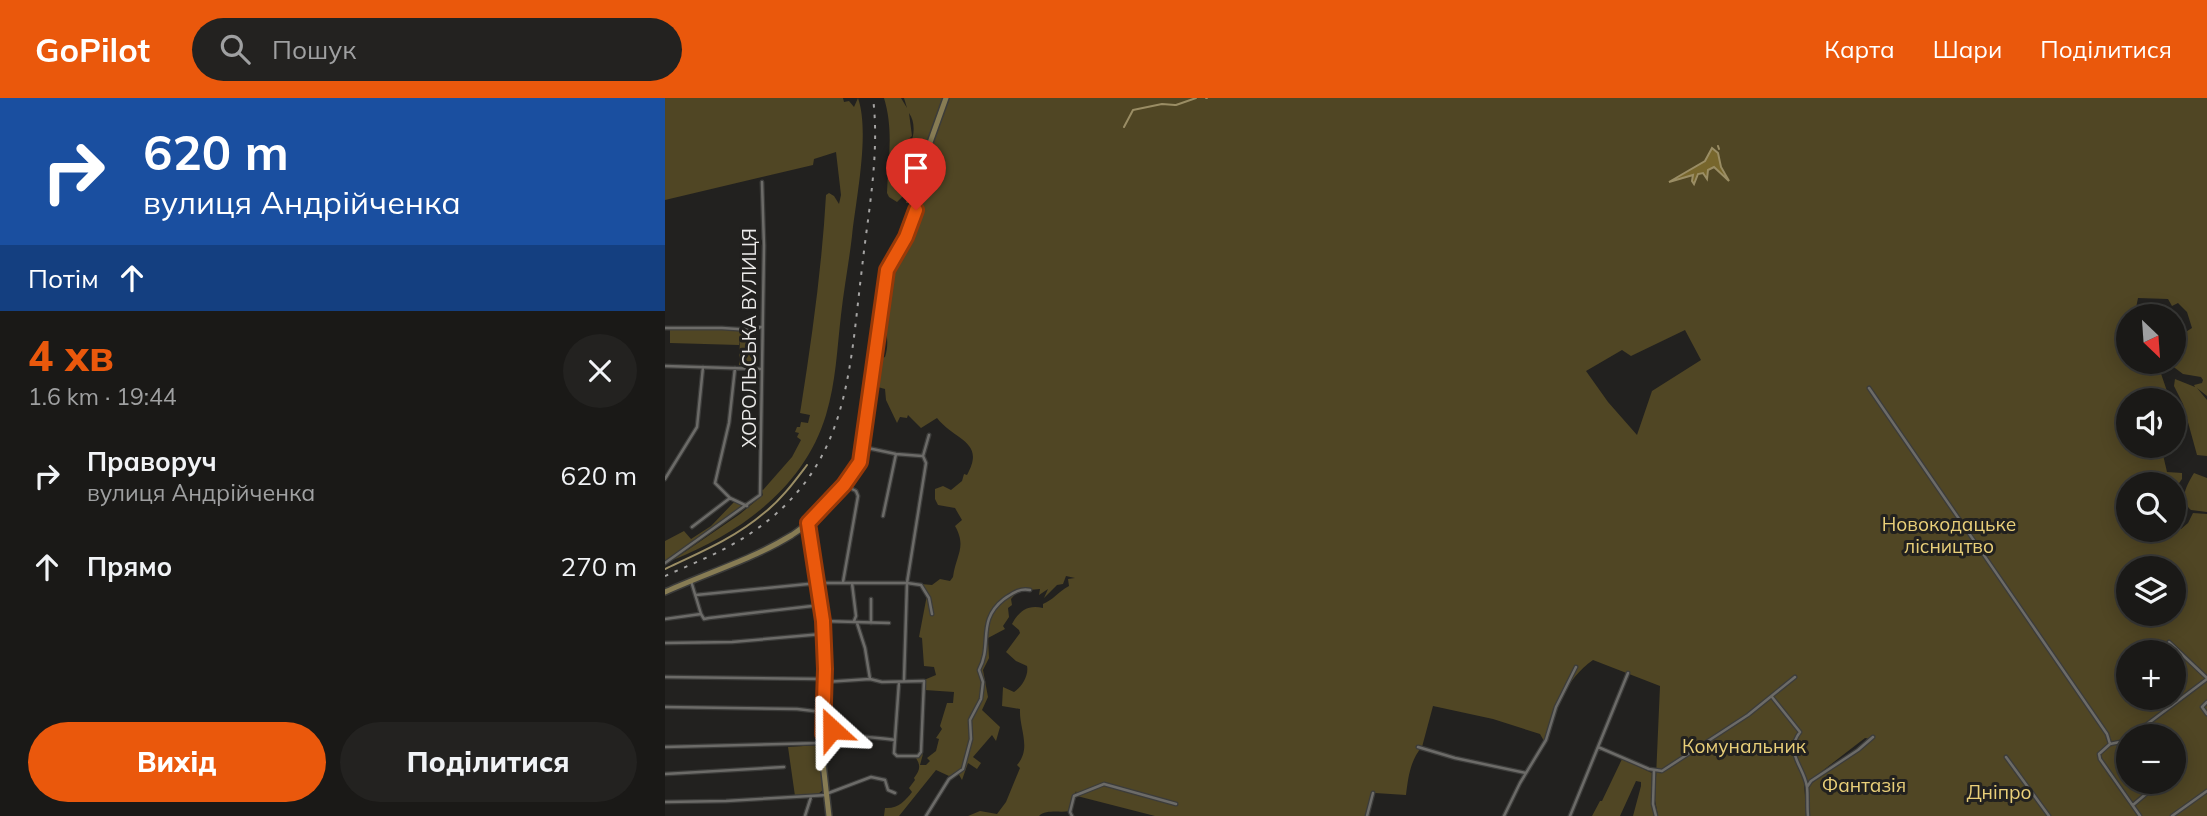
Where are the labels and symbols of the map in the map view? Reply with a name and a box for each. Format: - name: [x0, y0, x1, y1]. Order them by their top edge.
- pin: [886, 138, 946, 210]
- street label: ХОРОЛЬСЬКА ВУЛИЦЯ: [737, 228, 761, 448]
- north arrow: [2116, 304, 2186, 374]
- park label: Новокодацьке лісництво: [1882, 512, 2016, 558]
- position arrow: [795, 692, 869, 766]
- park label: Комунальник: [1682, 734, 1807, 758]
- park label: Фантазія: [1822, 773, 1906, 797]
- park label: Дніпро: [1966, 780, 2032, 804]

